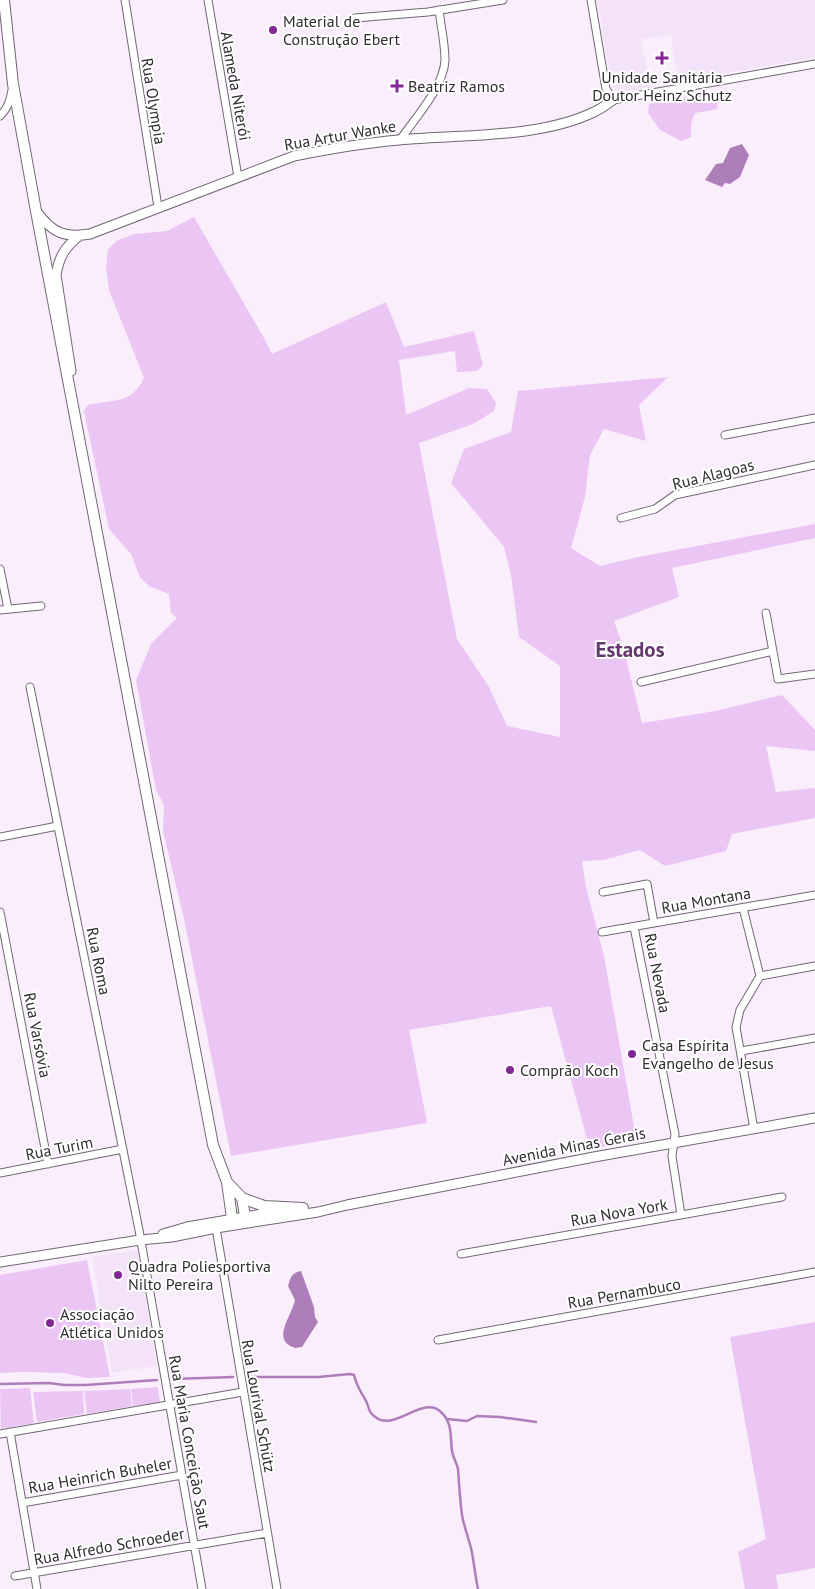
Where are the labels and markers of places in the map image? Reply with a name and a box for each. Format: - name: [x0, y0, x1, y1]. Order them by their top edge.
- place label: Material de Construção Ebert: [283, 11, 400, 49]
- marker: Material de Construção Ebert: [267, 24, 279, 36]
- marker: Unidade Sanitária Doutor Heinz Schutz: [655, 51, 669, 65]
- place label: Unidade Sanitária Doutor Heinz Schutz: [592, 67, 732, 105]
- place label: Beatriz Ramos: [408, 76, 505, 96]
- marker: Beatriz Ramos: [390, 79, 404, 93]
- place label: Casa Espírita Evangelho de Jesus: [642, 1035, 774, 1073]
- marker: Casa Espírita Evangelho de Jesus: [626, 1048, 638, 1060]
- place label: Comprão Koch: [520, 1060, 619, 1080]
- marker: Comprão Koch: [504, 1064, 516, 1076]
- place label: Quadra Poliesportiva Nilto Pereira: [128, 1256, 271, 1294]
- marker: Quadra Poliesportiva Nilto Pereira: [112, 1269, 124, 1281]
- place label: Associação Atlética Unidos: [60, 1304, 164, 1342]
- marker: Associação Atlética Unidos: [44, 1317, 56, 1329]

